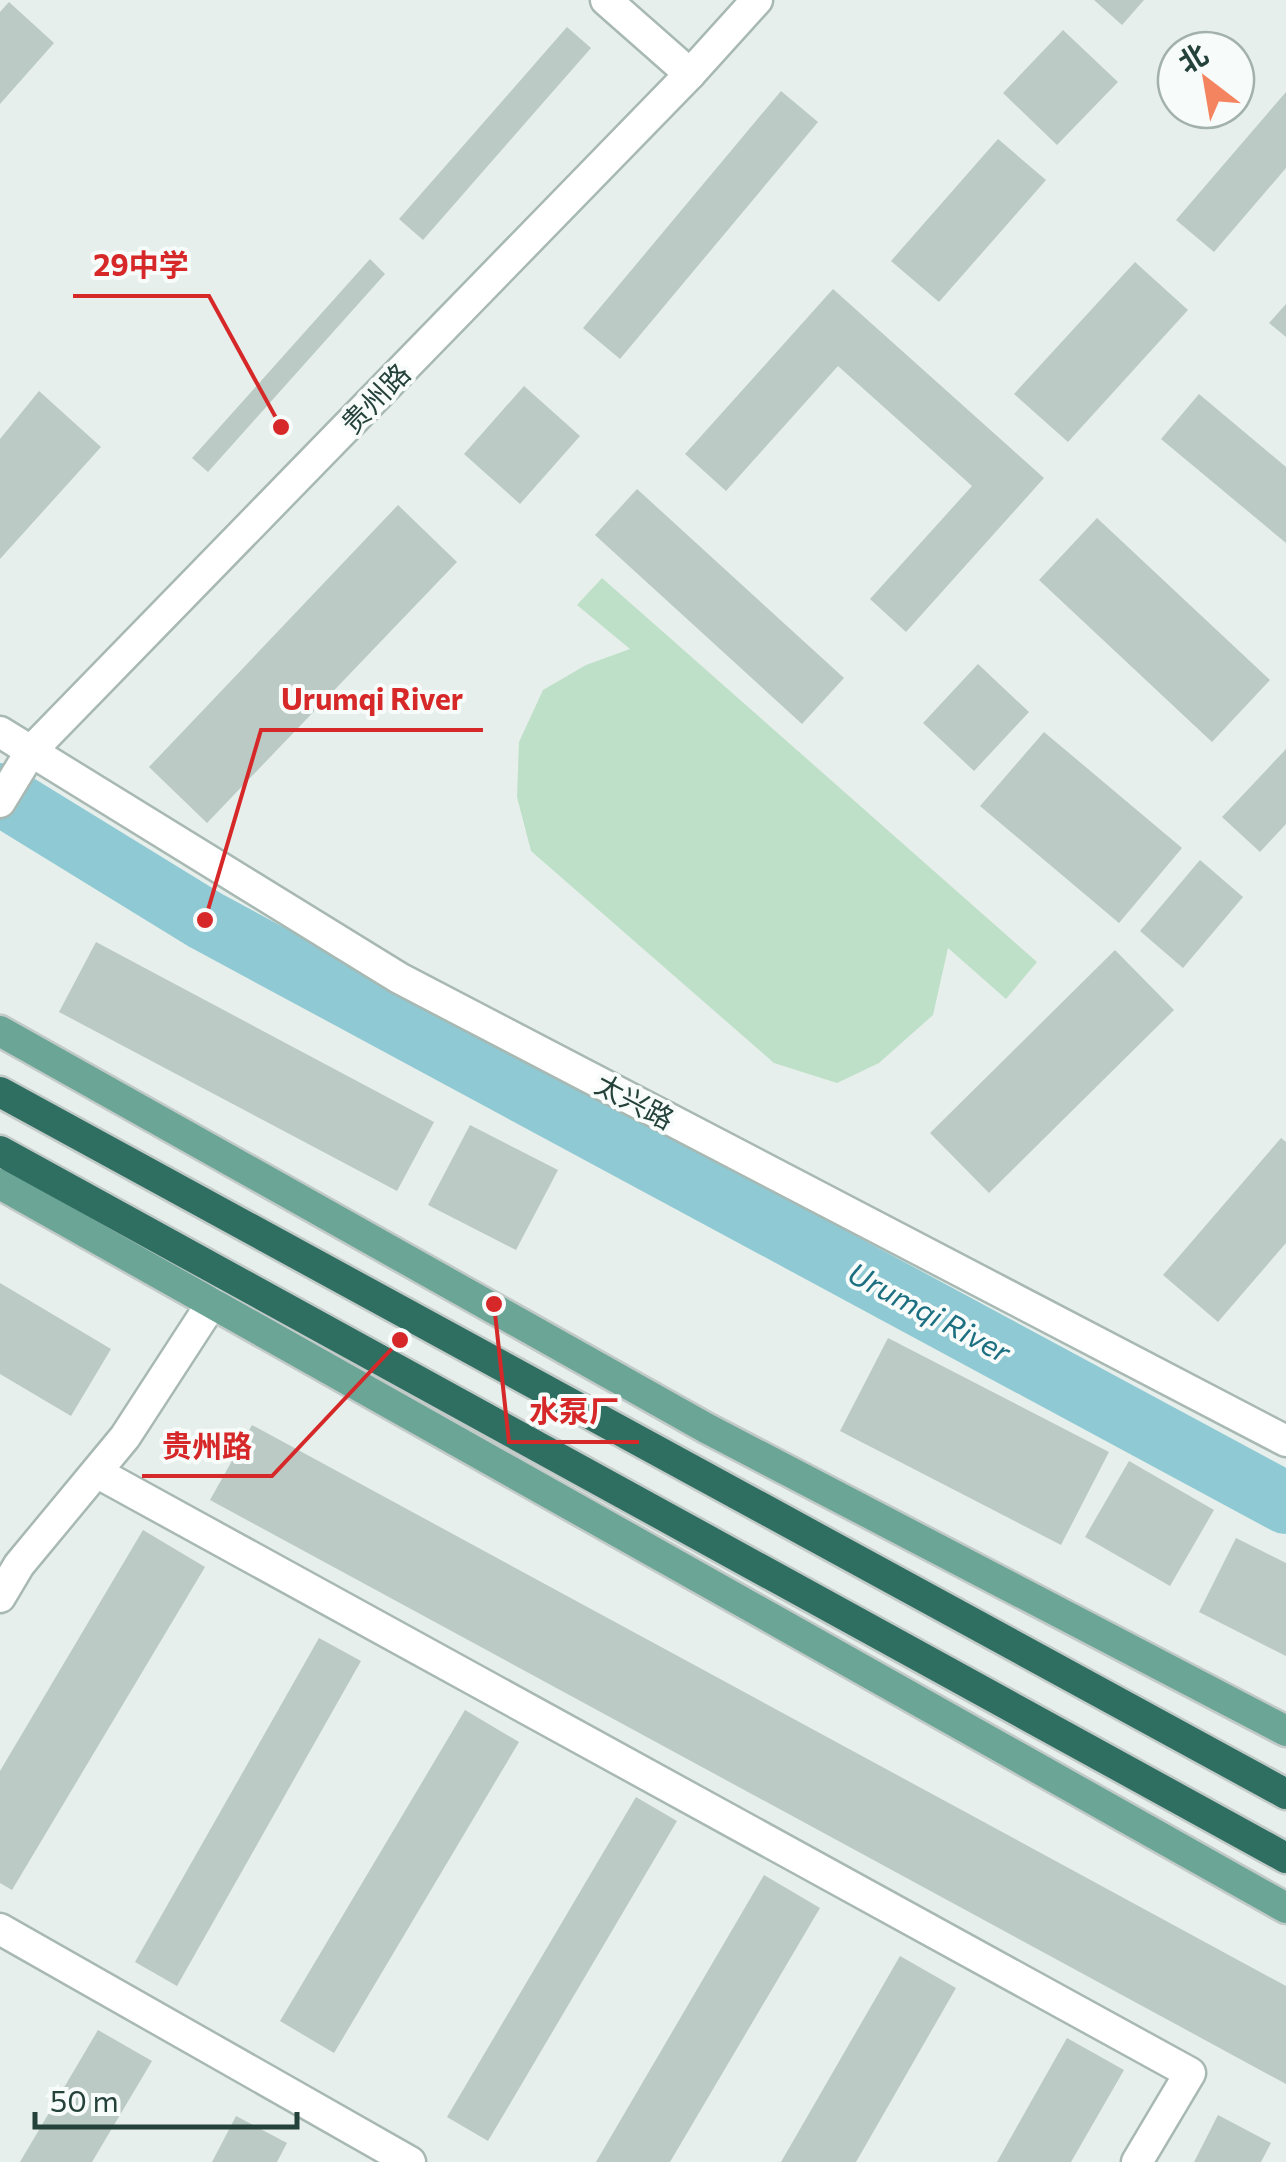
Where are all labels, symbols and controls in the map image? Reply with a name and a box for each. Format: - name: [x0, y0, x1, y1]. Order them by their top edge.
- north arrow: [1156, 30, 1256, 130]
- text: 北: [1172, 36, 1213, 80]
- callout: 29中学: [73, 236, 209, 296]
- text: 29中学: [93, 245, 189, 282]
- street label: 贵州路: [334, 356, 416, 440]
- callout: Urumqi River: [261, 670, 483, 730]
- text: Urumqi River: [281, 679, 463, 716]
- street label: 太兴路: [590, 1066, 680, 1136]
- water label: Urumqi River: [842, 1253, 1018, 1370]
- callout: 水泵厂: [509, 1382, 639, 1442]
- text: 水泵厂: [529, 1391, 619, 1428]
- callout: 贵州路: [142, 1416, 272, 1476]
- text: 贵州路: [162, 1426, 252, 1463]
- scale bar: [35, 2067, 298, 2129]
- text: 50 m: [50, 2081, 119, 2118]

